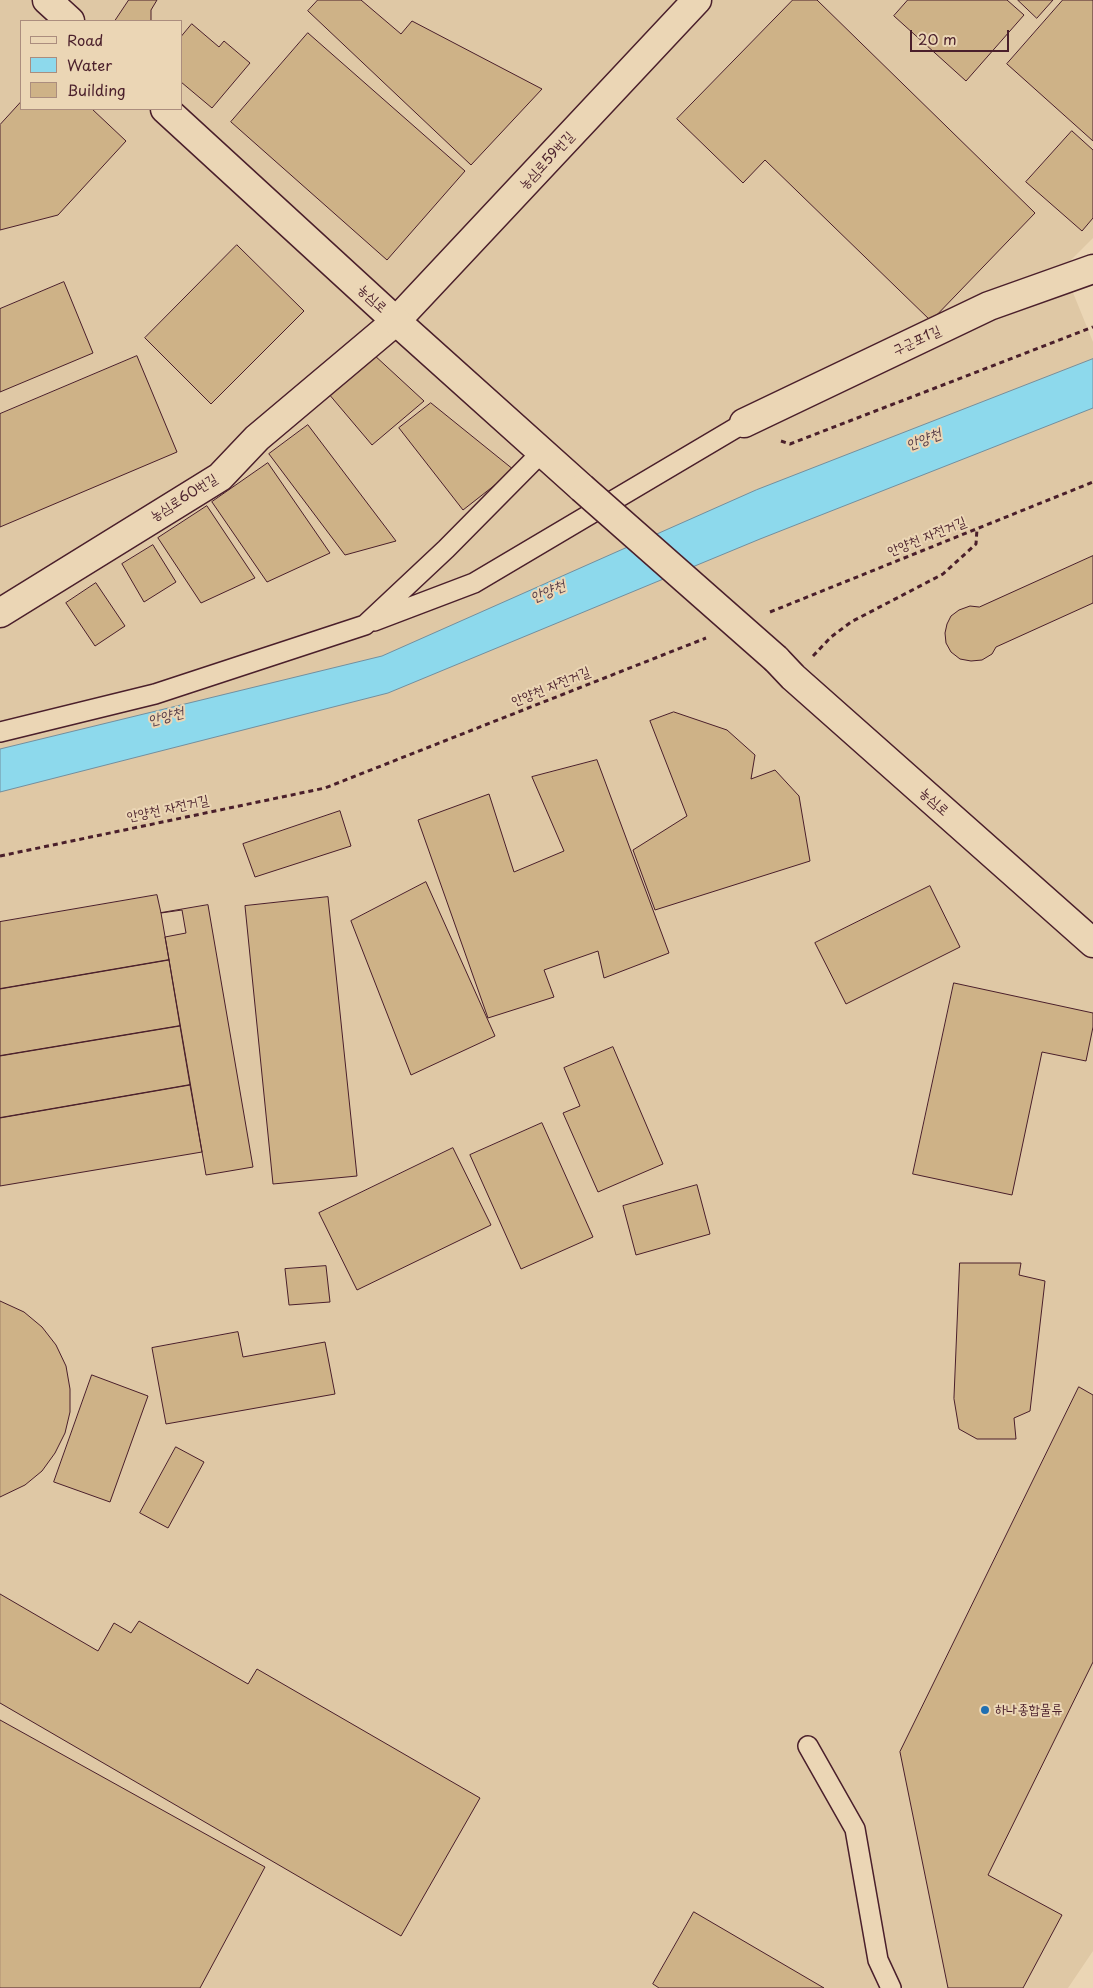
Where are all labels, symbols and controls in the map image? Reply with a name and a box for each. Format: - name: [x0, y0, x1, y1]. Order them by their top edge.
- legend: [20, 20, 182, 110]
- scale bar: [913, 20, 1012, 52]
- text: 20 m: [918, 27, 957, 50]
- text: Road: [67, 28, 103, 51]
- text: Water: [67, 53, 112, 76]
- text: Building: [67, 78, 126, 101]
- street label: 농심로59번길: [516, 129, 578, 193]
- street label: 농심로: [354, 281, 390, 317]
- street label: 구군포1길: [890, 323, 944, 359]
- water label: 안양천: [904, 425, 944, 455]
- street label: 농심로60번길: [147, 471, 221, 525]
- street label: 안양천 자전거길: [885, 514, 969, 560]
- water label: 안양천: [528, 577, 568, 607]
- street label: 안양천 자전거길: [509, 664, 593, 710]
- water label: 안양천: [146, 704, 186, 730]
- street label: 농심로: [916, 784, 952, 820]
- street label: 안양천 자전거길: [125, 792, 211, 826]
- place label: 하나종합물류: [995, 1702, 1063, 1718]
- marker: 하나종합물류: [979, 1704, 991, 1716]

